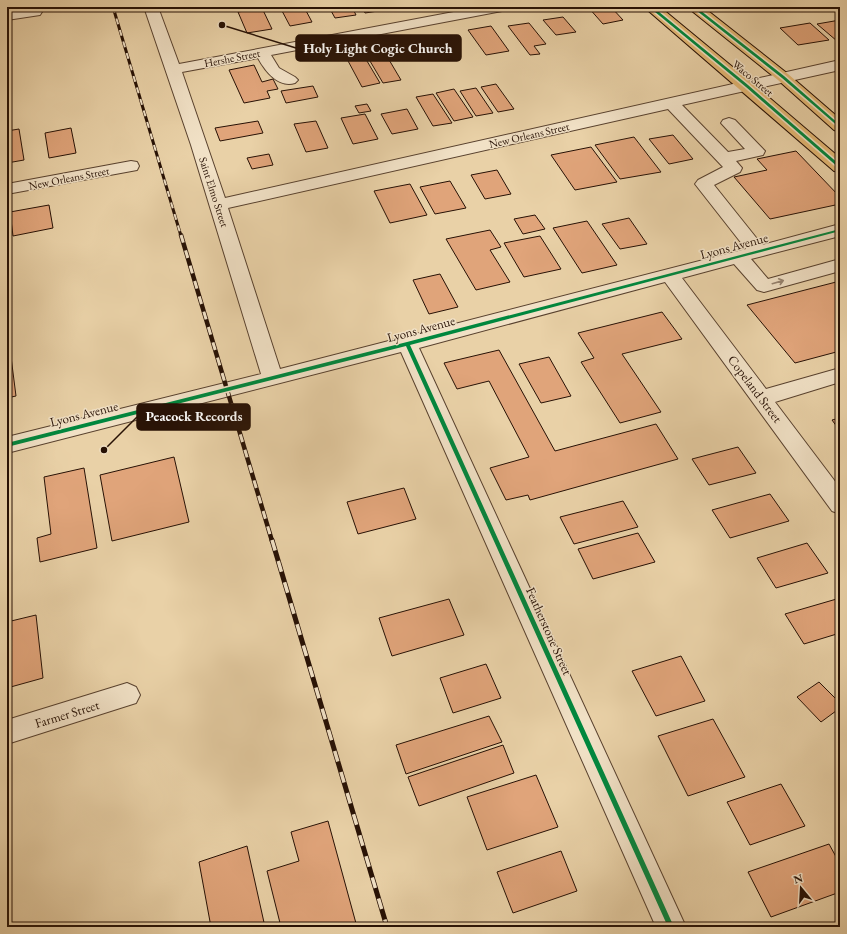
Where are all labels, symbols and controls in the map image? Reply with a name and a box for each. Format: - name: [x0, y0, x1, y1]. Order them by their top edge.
- callout: Holy Light Cogic Church: [296, 35, 461, 61]
- text: Holy Light Cogic Church: [303, 39, 453, 57]
- street label: Hershe Street: [203, 46, 262, 70]
- street label: Waco Street: [730, 57, 777, 100]
- street label: New Orleans Street: [488, 119, 571, 151]
- street label: Saint Elmo Street: [196, 155, 232, 229]
- street label: New Orleans Street: [27, 163, 111, 193]
- street label: Lyons Avenue: [698, 229, 770, 263]
- one-way arrow: [771, 278, 784, 285]
- street label: Lyons Avenue: [385, 312, 457, 346]
- street label: Copeland Street: [724, 352, 786, 426]
- street label: Lyons Avenue: [48, 397, 120, 431]
- callout: Peacock Records: [137, 404, 250, 430]
- text: Peacock Records: [145, 407, 243, 425]
- street label: Featherstone Street: [522, 584, 576, 678]
- street label: Farmer Street: [33, 696, 101, 732]
- north arrow: [781, 868, 821, 908]
- text: N: [792, 870, 804, 887]

